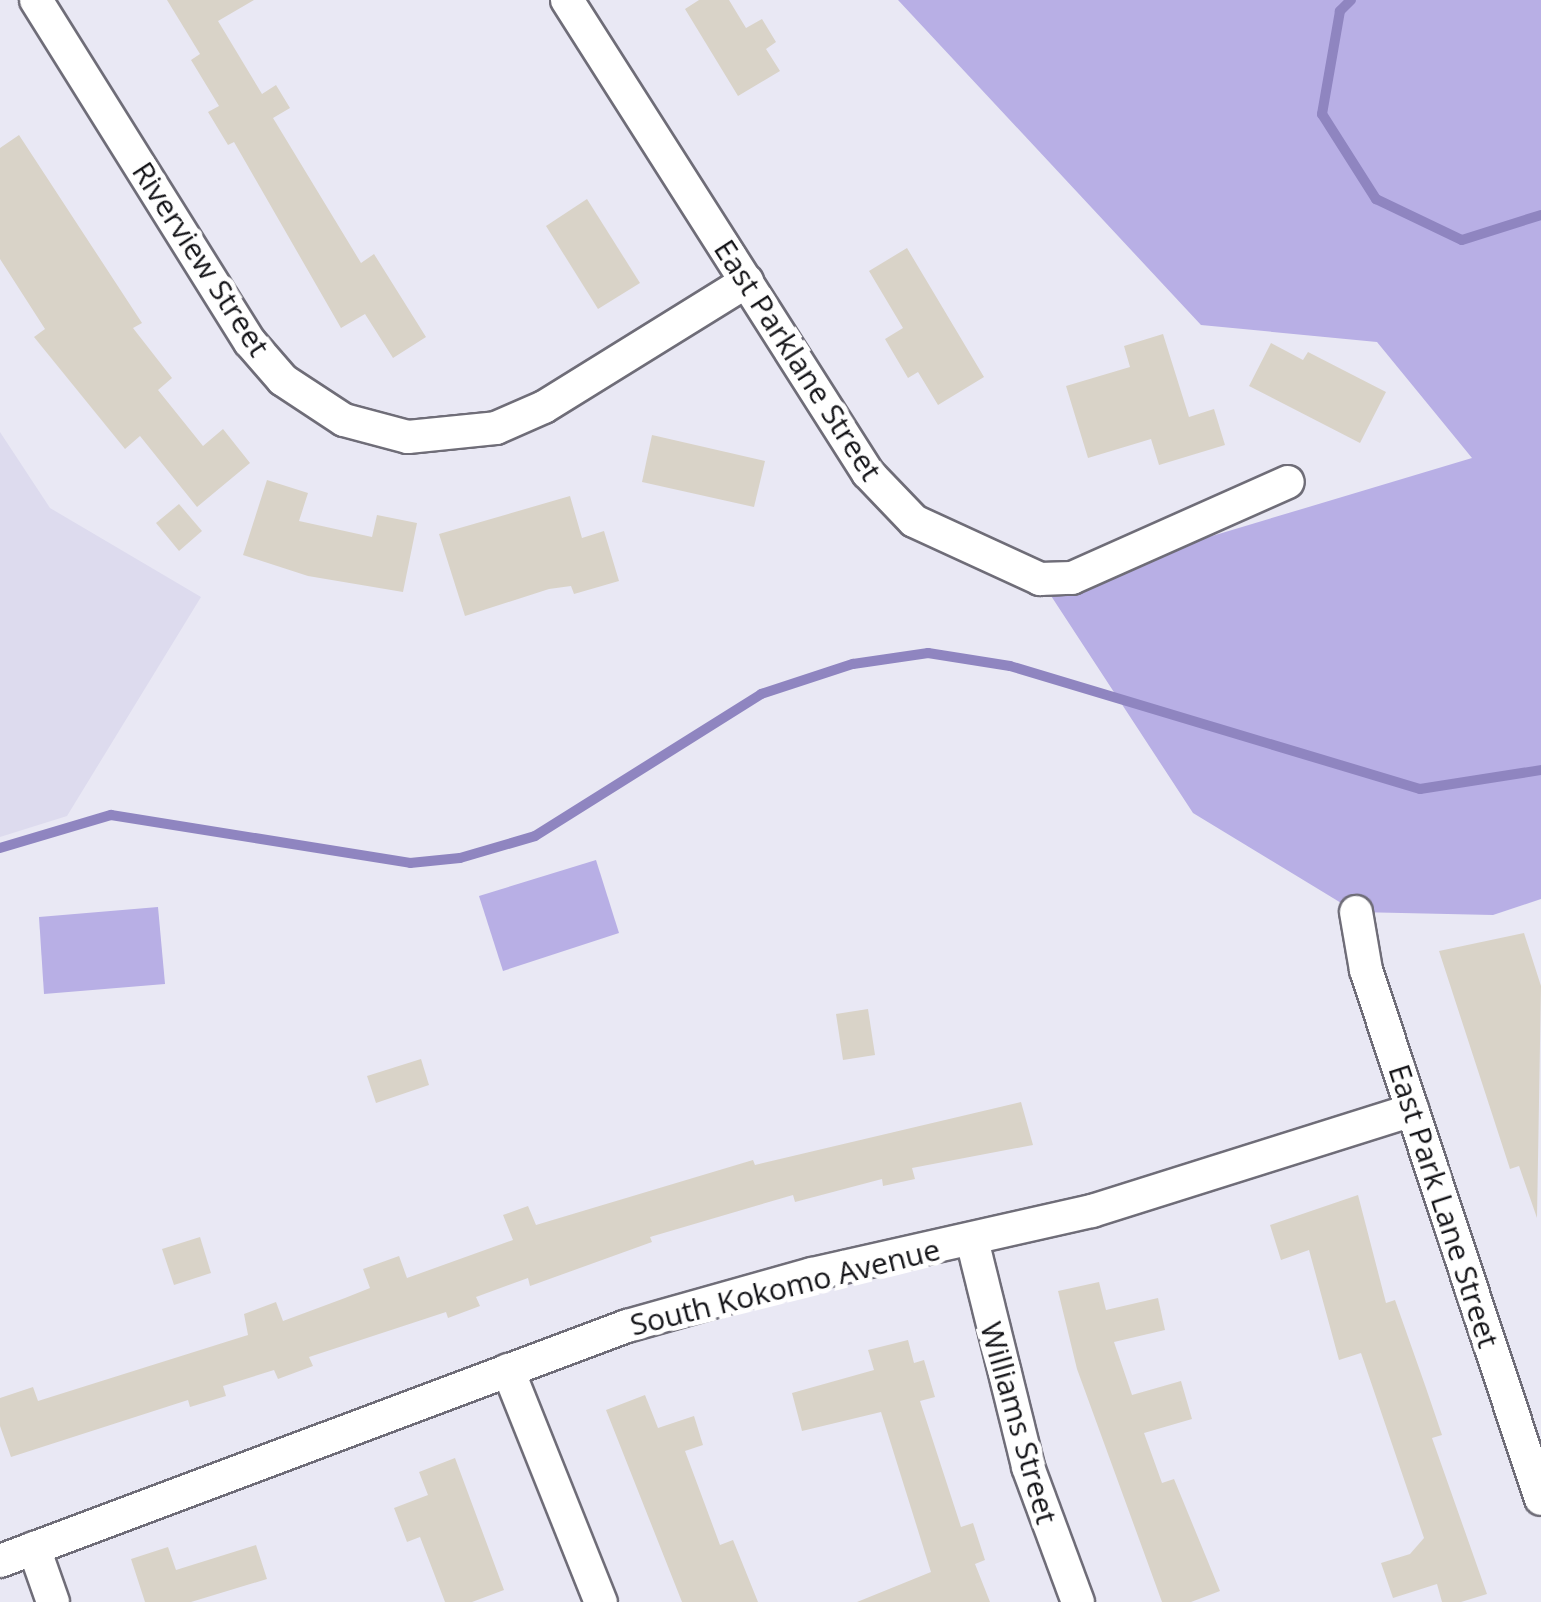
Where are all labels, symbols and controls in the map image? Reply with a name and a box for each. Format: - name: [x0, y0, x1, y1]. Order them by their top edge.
- street label: Riverview Street: [125, 155, 277, 363]
- street label: East Parklane Street: [707, 233, 889, 487]
- street label: East Park Lane Street: [1381, 1060, 1507, 1352]
- street label: South Kokomo Avenue: [626, 1231, 944, 1343]
- street label: Williams Street: [973, 1318, 1065, 1528]

